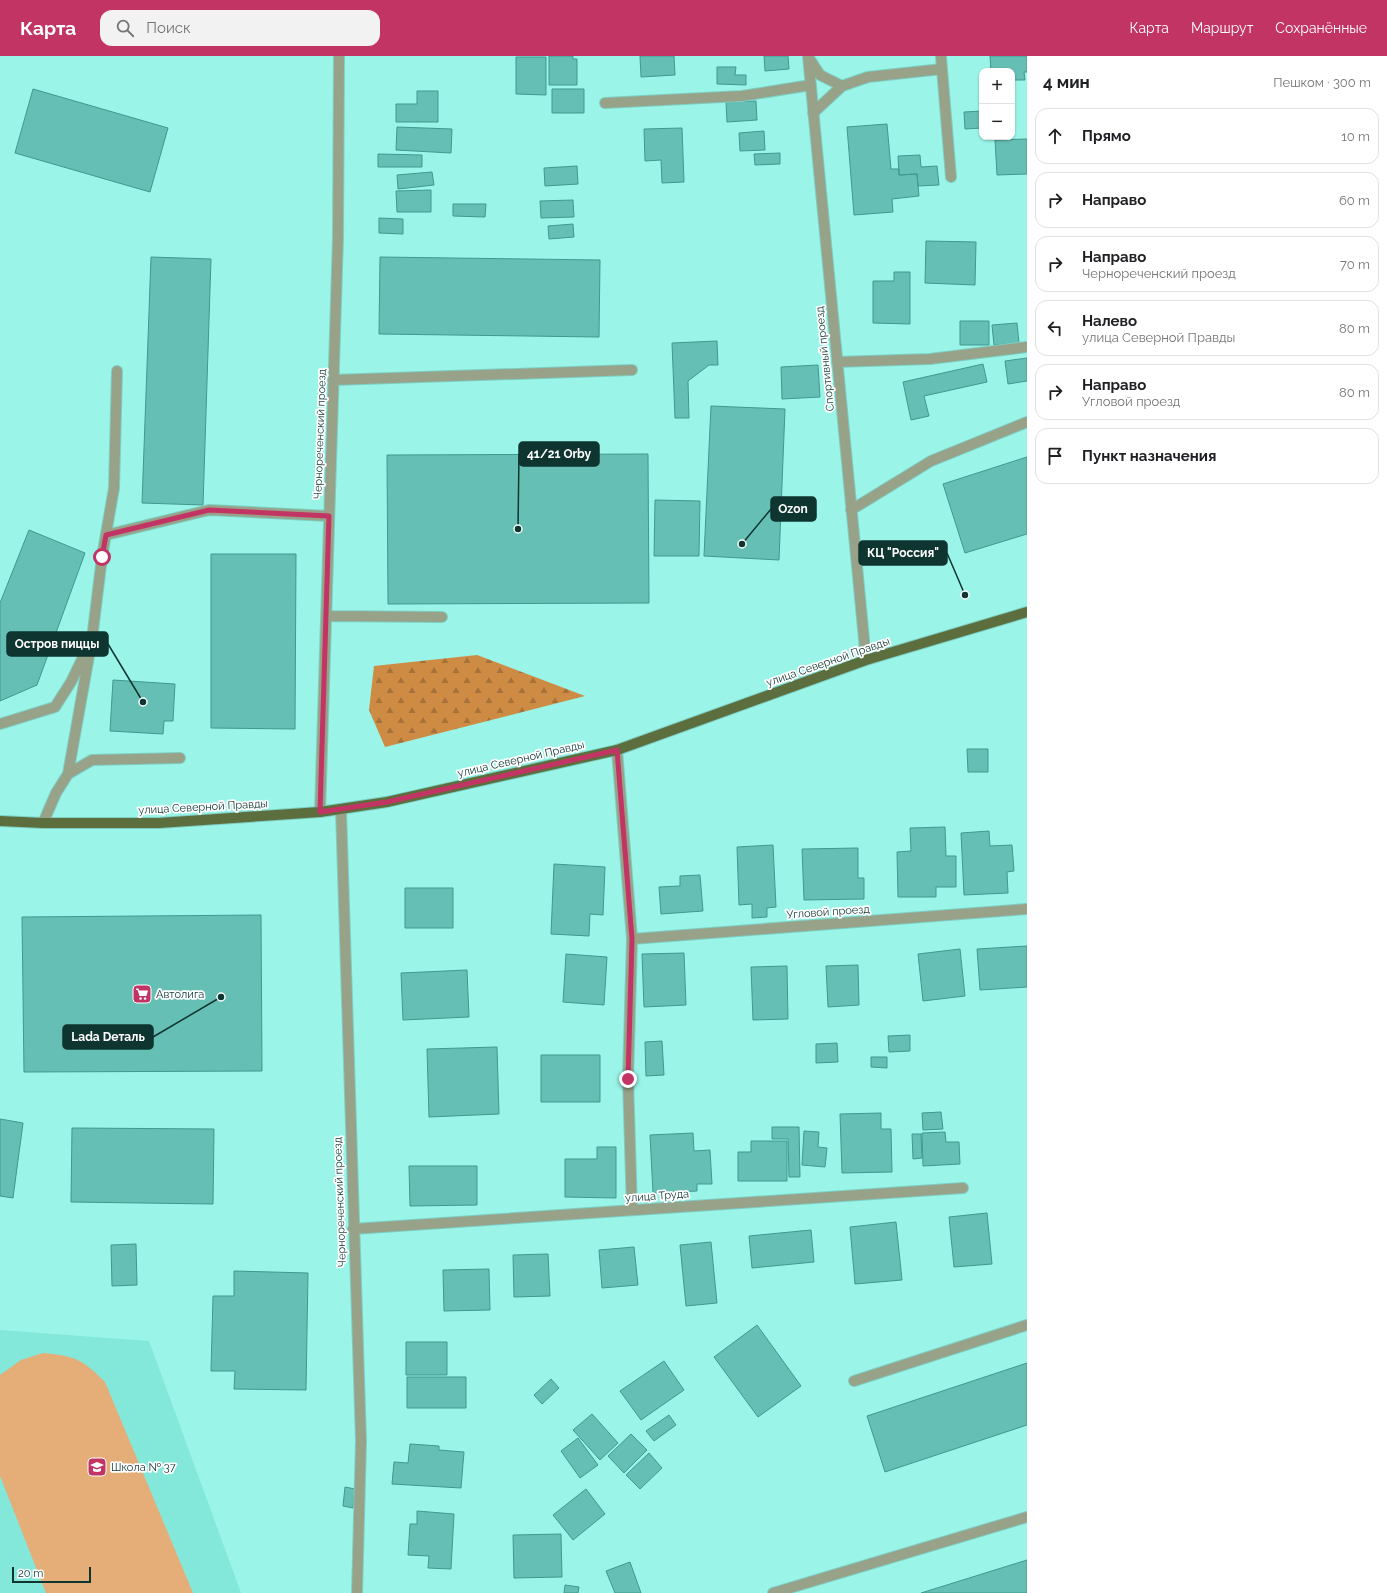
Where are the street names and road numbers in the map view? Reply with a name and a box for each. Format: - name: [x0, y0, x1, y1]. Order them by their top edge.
- street label: Спортивный проезд: [813, 305, 837, 412]
- street label: Чернореченский проезд: [311, 368, 329, 499]
- street label: улица Северной Правды: [765, 635, 891, 689]
- street label: улица Северной Правды: [456, 738, 586, 780]
- street label: улица Северной Правды: [138, 797, 268, 817]
- street label: Угловой проезд: [786, 903, 871, 921]
- street label: Чернореченский проезд: [331, 1136, 349, 1267]
- street label: улица Труда: [624, 1187, 690, 1205]

